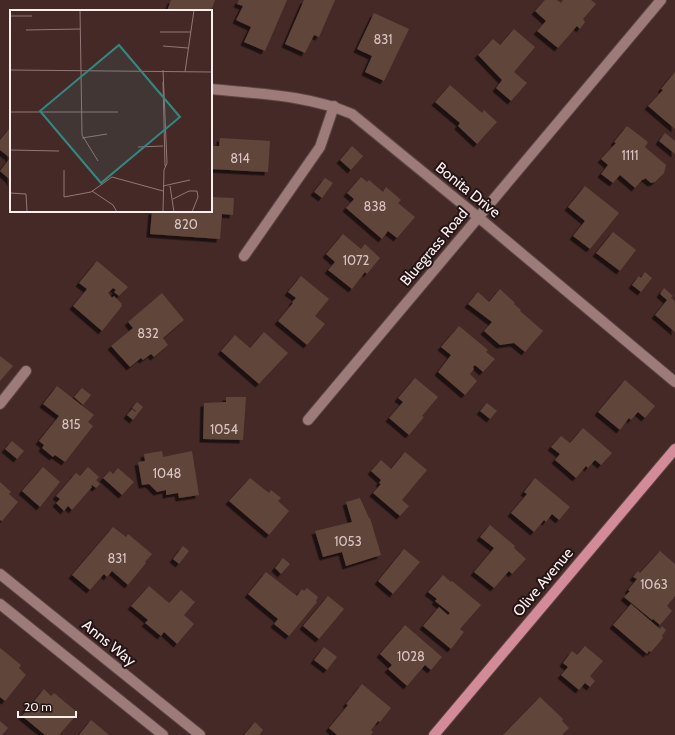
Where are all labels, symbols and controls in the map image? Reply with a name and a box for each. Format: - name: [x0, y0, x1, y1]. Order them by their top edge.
- inset map: [10, 10, 212, 212]
- house number: 831: [373, 31, 393, 47]
- house number: 1111: [622, 147, 638, 163]
- house number: 814: [230, 150, 250, 166]
- street label: Bonita Drive: [432, 158, 504, 222]
- house number: 838: [364, 198, 387, 214]
- street label: Bluegrass Road: [396, 205, 472, 289]
- house number: 820: [174, 216, 198, 232]
- house number: 1072: [343, 252, 369, 268]
- house number: 832: [137, 325, 159, 341]
- house number: 815: [61, 416, 81, 432]
- house number: 1054: [210, 421, 238, 437]
- house number: 1048: [153, 465, 181, 481]
- house number: 1053: [334, 533, 362, 549]
- street label: Olive Avenue: [509, 544, 577, 620]
- house number: 831: [107, 550, 127, 566]
- house number: 1063: [640, 576, 668, 592]
- street label: Anns Way: [79, 616, 140, 670]
- house number: 1028: [397, 648, 425, 664]
- scale bar: [18, 693, 76, 719]
- text: 20 m: [24, 699, 52, 714]

